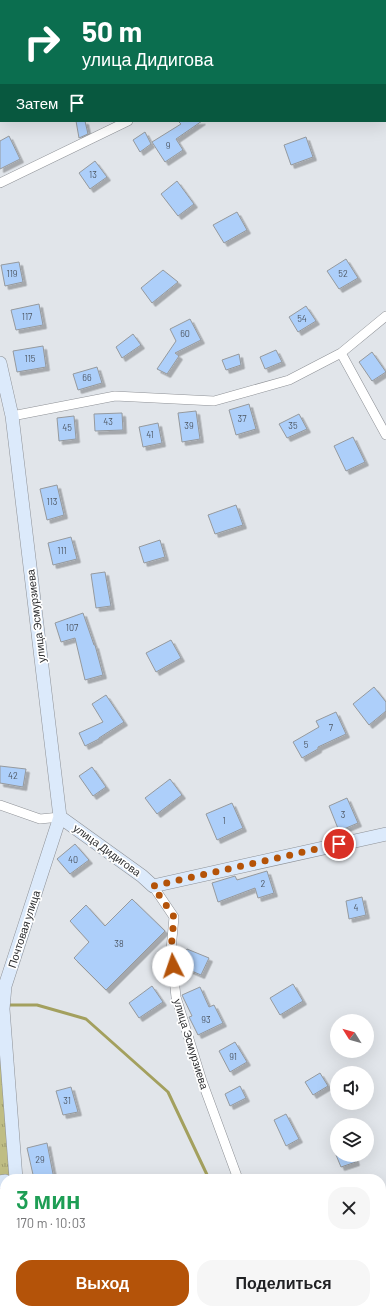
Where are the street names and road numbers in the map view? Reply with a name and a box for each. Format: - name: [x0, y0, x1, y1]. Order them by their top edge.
- street label: улица Эсмурзиева: [23, 568, 48, 664]
- street label: улица Дидигова: [71, 821, 144, 879]
- street label: Почтовая улица: [5, 888, 42, 969]
- street label: улица Эсмурзиева: [172, 997, 212, 1092]

